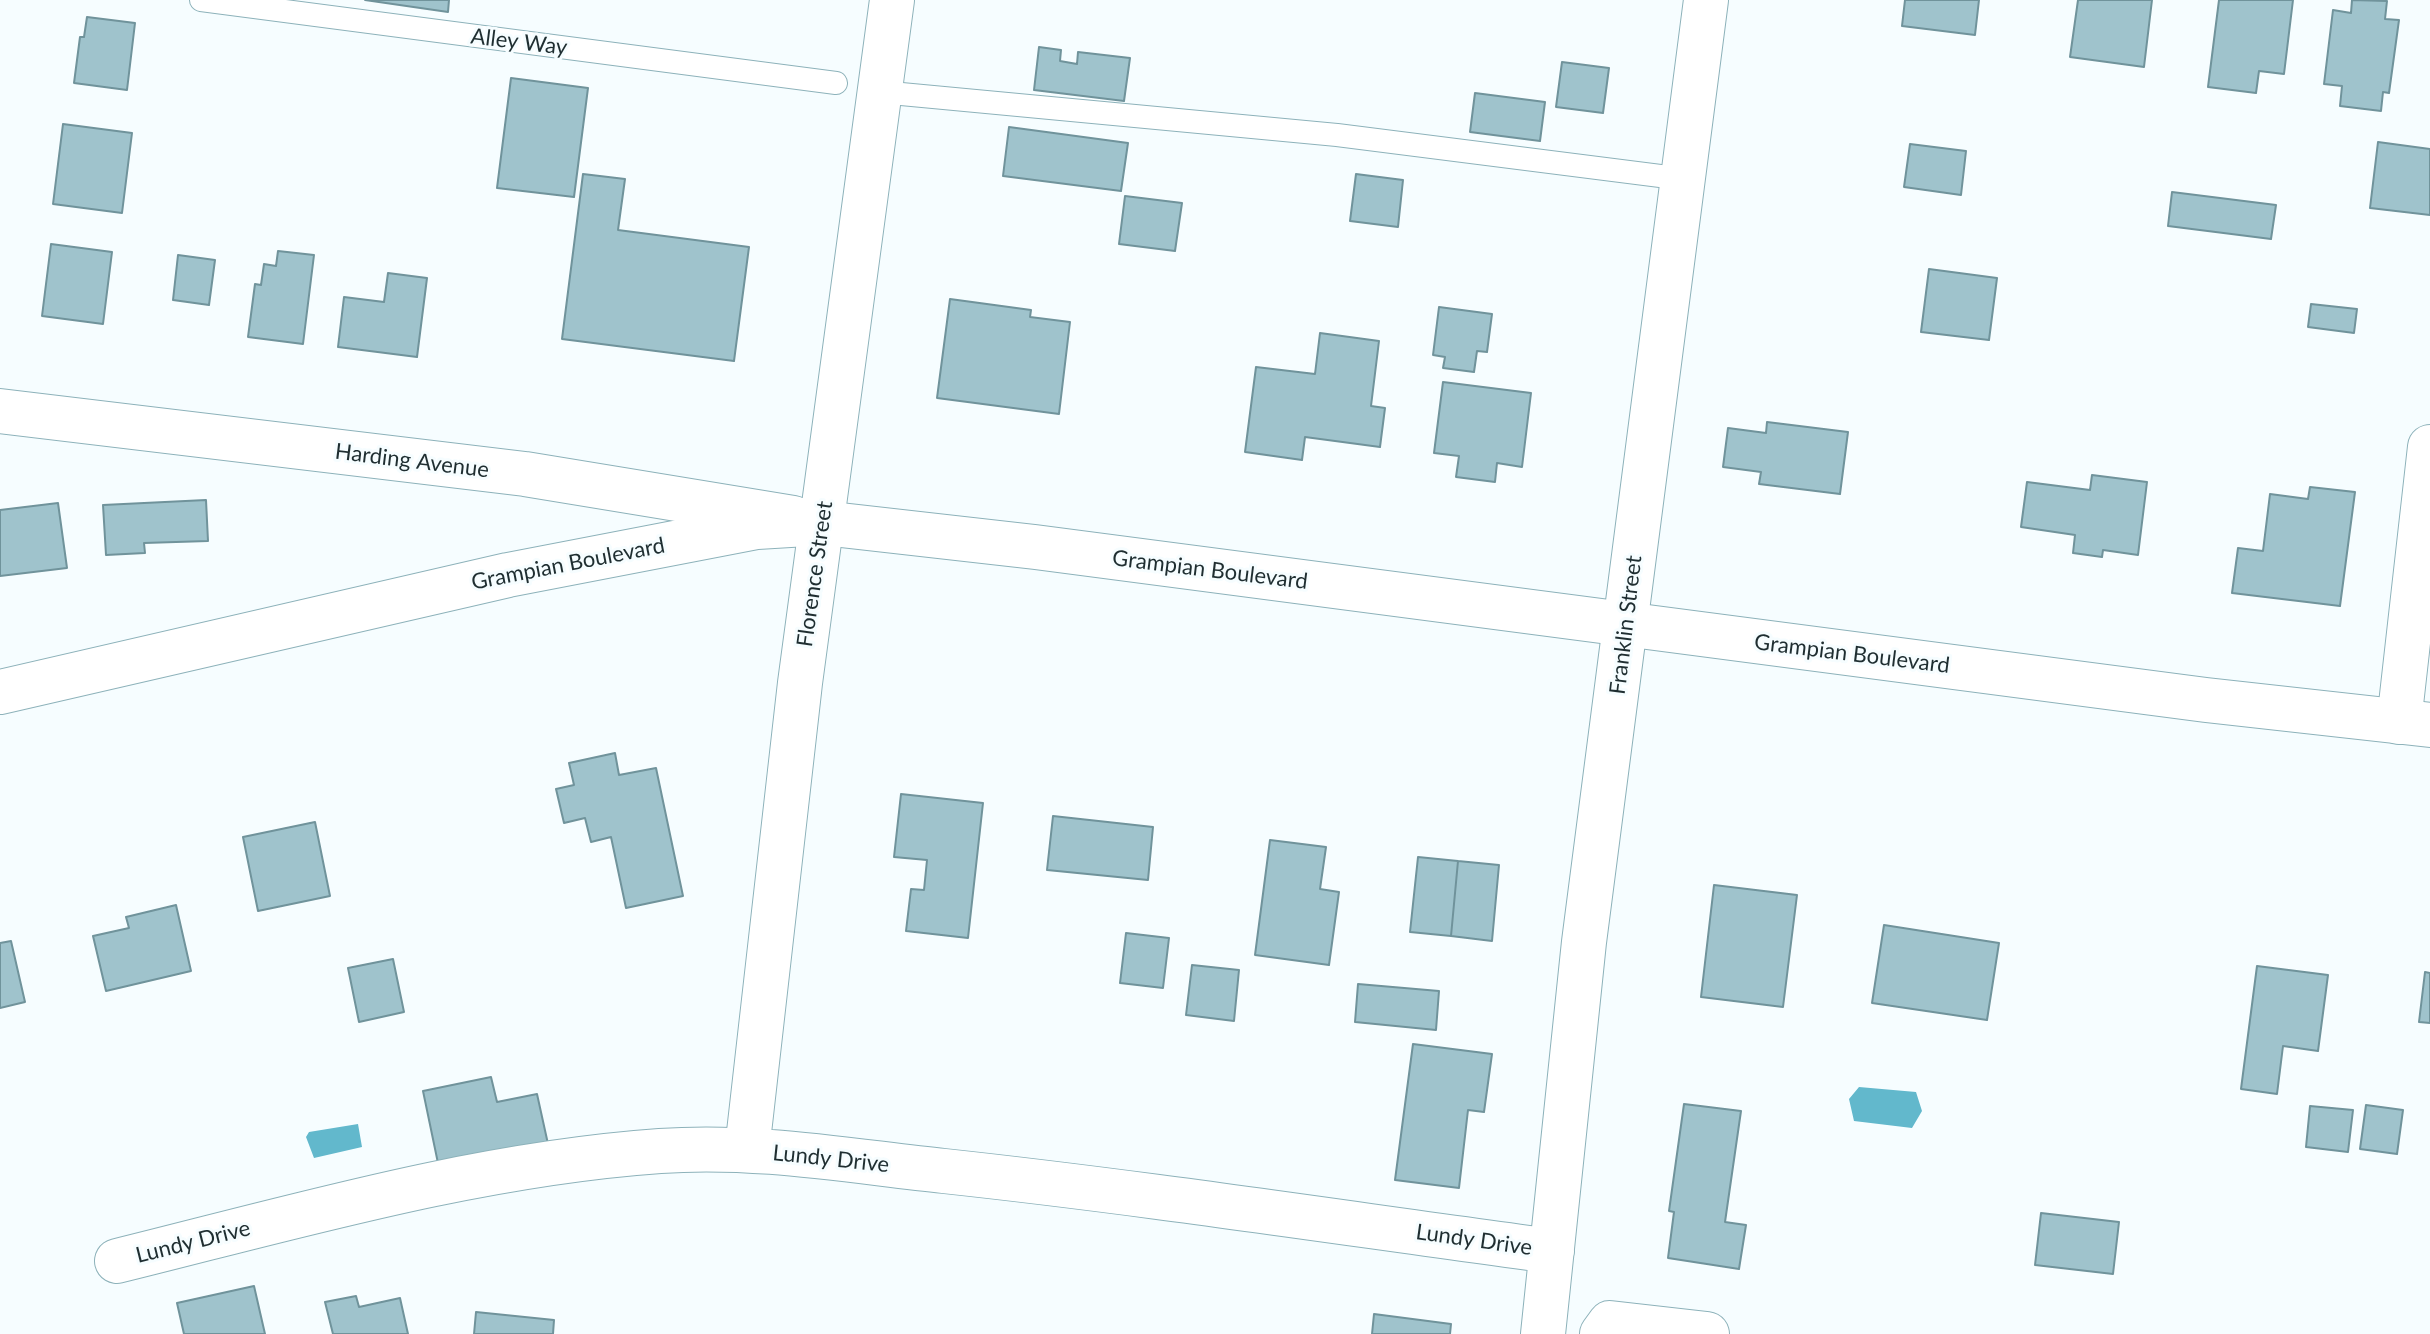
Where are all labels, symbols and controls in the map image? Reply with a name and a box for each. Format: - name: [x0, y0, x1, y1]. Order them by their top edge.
- street label: Alley Way: [469, 23, 569, 61]
- street label: Harding Avenue: [334, 438, 490, 484]
- street label: Florence Street: [792, 499, 838, 649]
- street label: Grampian Boulevard: [469, 532, 667, 596]
- street label: Grampian Boulevard: [1111, 545, 1309, 595]
- street label: Franklin Street: [1604, 554, 1648, 696]
- street label: Grampian Boulevard: [1753, 629, 1951, 679]
- street label: Lundy Drive: [771, 1140, 891, 1178]
- street label: Lundy Drive: [133, 1215, 253, 1269]
- street label: Lundy Drive: [1414, 1219, 1534, 1261]

